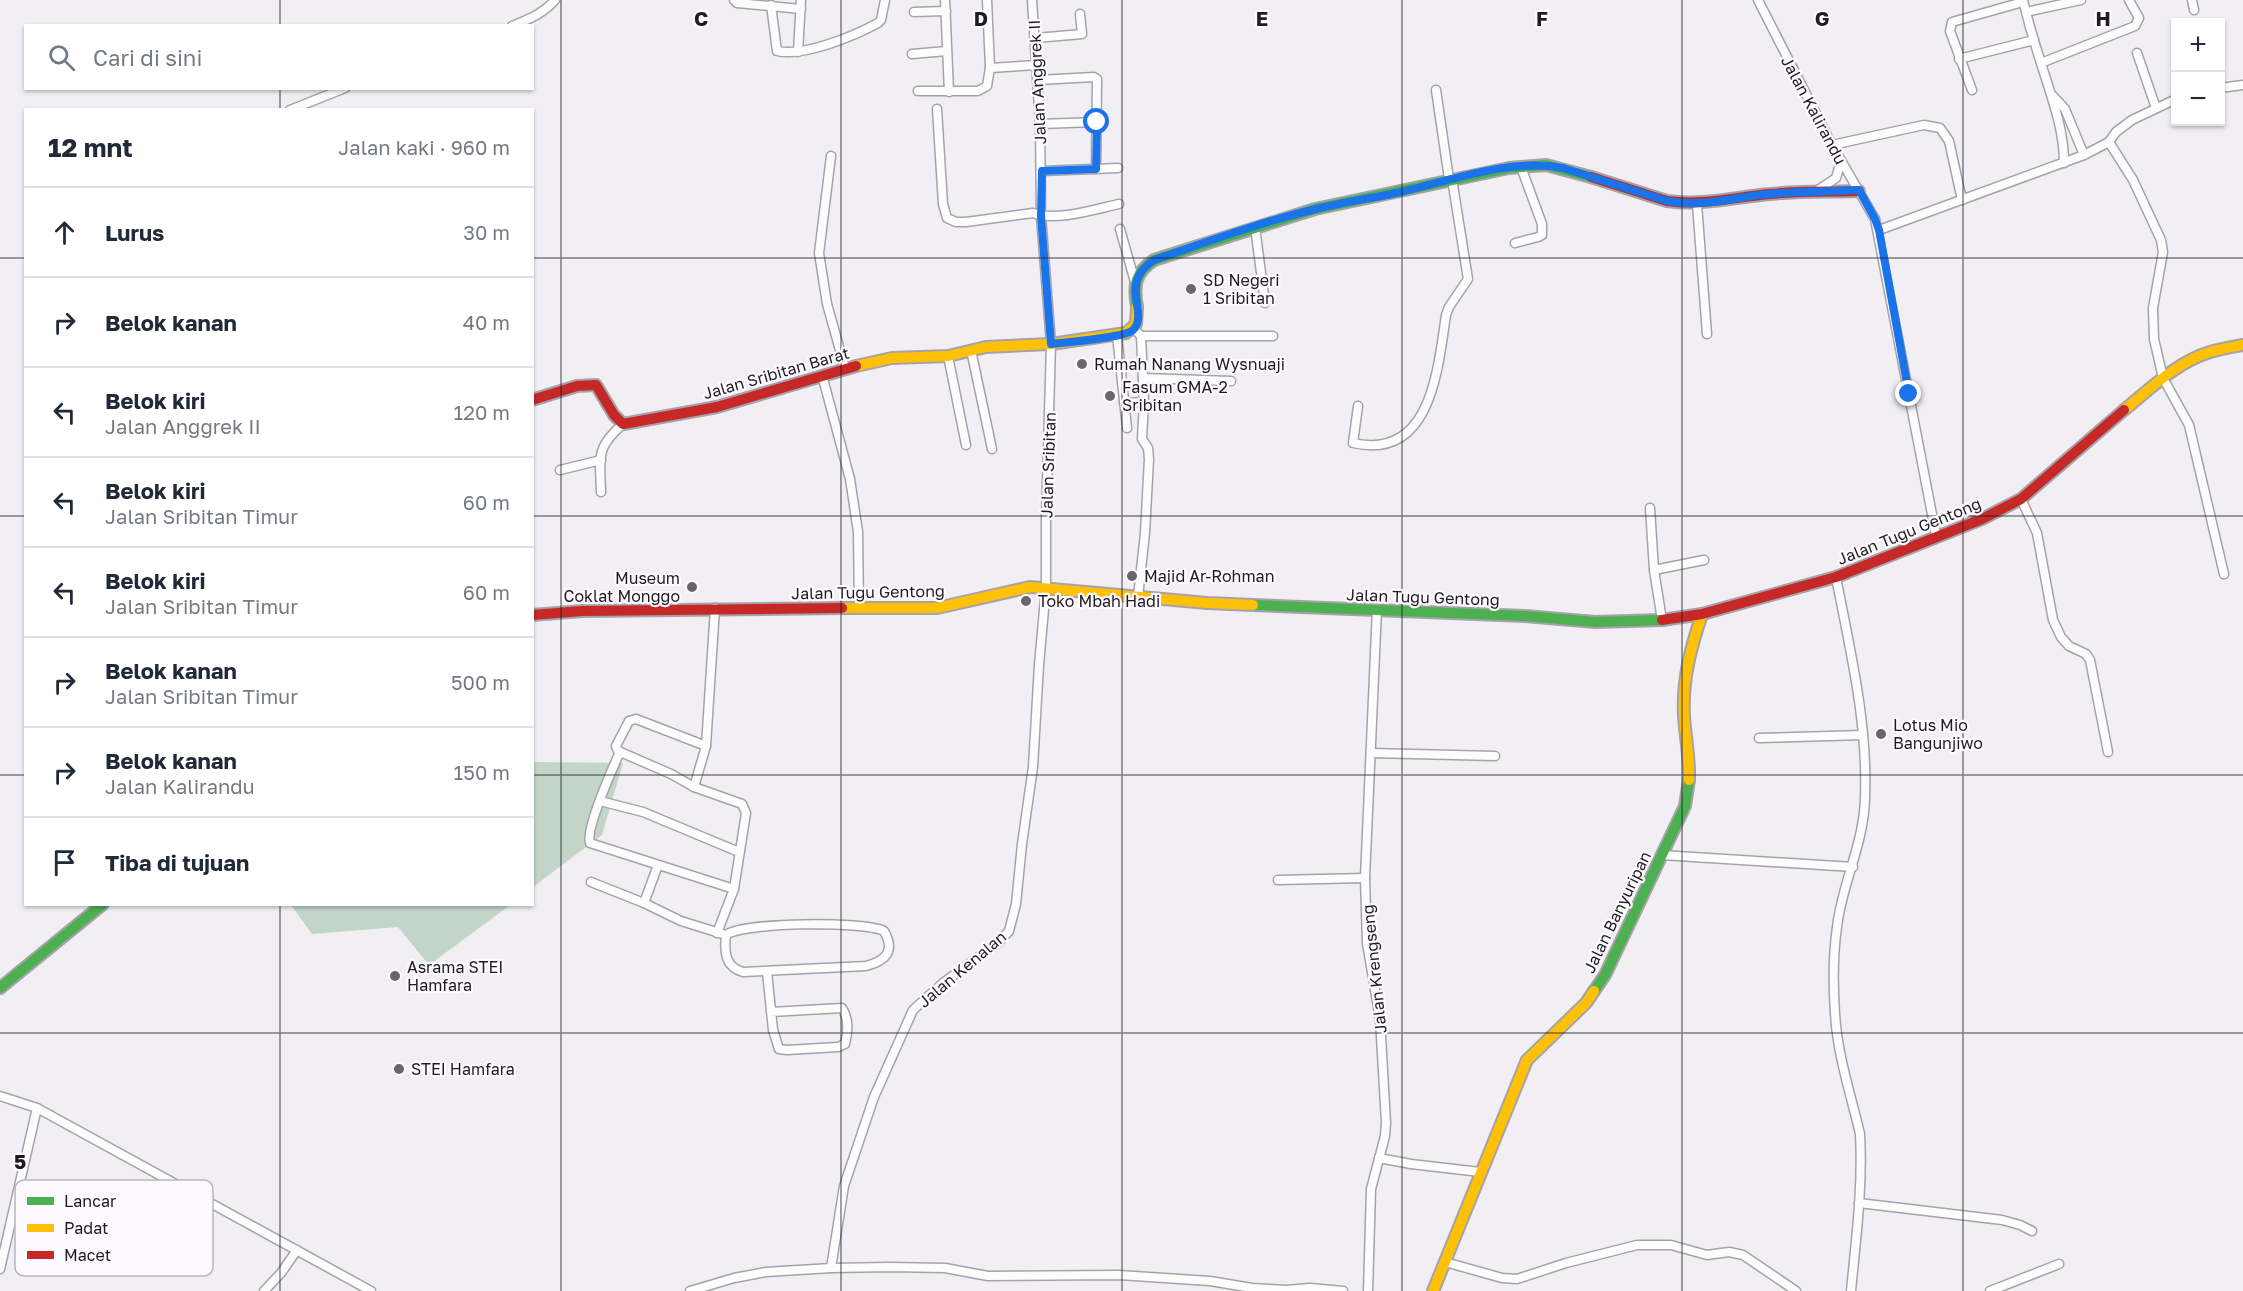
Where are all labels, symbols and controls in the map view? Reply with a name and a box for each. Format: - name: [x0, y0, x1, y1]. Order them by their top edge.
- text: C: [694, 6, 708, 30]
- text: D: [974, 6, 988, 30]
- text: E: [1256, 6, 1268, 30]
- text: F: [1536, 6, 1548, 30]
- text: G: [1815, 6, 1829, 30]
- text: H: [2095, 6, 2111, 30]
- map controls: [2171, 18, 2225, 126]
- button: +: [2171, 18, 2225, 72]
- street label: Jalan Anggrek II: [1024, 19, 1050, 145]
- search box: [24, 24, 534, 90]
- icon: search: [45, 41, 78, 74]
- text: Cari di sini: [93, 44, 202, 71]
- street label: Jalan Kalirandu: [1777, 52, 1851, 168]
- button: −: [2171, 72, 2225, 126]
- route start: [1083, 108, 1109, 134]
- text: 12 mnt: [48, 132, 133, 163]
- text: Jalan kaki · 960 m: [338, 135, 510, 159]
- icon: ahead: [48, 216, 81, 249]
- text: Lurus: [105, 219, 164, 246]
- text: 30 m: [463, 220, 510, 244]
- place label: SD Negeri 1 Sribitan: [1203, 270, 1280, 308]
- marker: SD Negeri 1 Sribitan: [1184, 282, 1198, 296]
- icon: right: [48, 306, 81, 339]
- text: Belok kanan: [105, 309, 237, 336]
- text: 40 m: [463, 310, 510, 334]
- street label: Jalan Sribitan Barat: [701, 343, 851, 403]
- place label: Rumah Nanang Wysnuaji: [1094, 354, 1285, 374]
- marker: Rumah Nanang Wysnuaji: [1075, 357, 1089, 371]
- place label: Fasum GMA-2 Sribitan: [1122, 377, 1228, 415]
- route end: [1895, 380, 1921, 406]
- text: Belok kiri: [105, 387, 206, 414]
- marker: Fasum GMA-2 Sribitan: [1103, 389, 1117, 403]
- icon: left: [48, 396, 81, 429]
- text: 120 m: [454, 400, 510, 424]
- street label: Jalan Sribitan: [1036, 412, 1060, 518]
- text: Jalan Anggrek II: [105, 414, 261, 438]
- text: Belok kiri: [105, 477, 206, 504]
- icon: left: [48, 486, 81, 519]
- text: 60 m: [463, 490, 510, 514]
- street label: Jalan Tugu Gentong: [1834, 493, 1984, 569]
- text: Jalan Sribitan Timur: [105, 504, 298, 528]
- place label: Majid Ar-Rohman: [1144, 566, 1275, 586]
- text: Belok kiri: [105, 567, 206, 594]
- place label: Museum Coklat Monggo: [564, 568, 680, 606]
- marker: Majid Ar-Rohman: [1125, 569, 1139, 583]
- icon: left: [48, 576, 81, 609]
- text: 60 m: [463, 580, 510, 604]
- marker: Museum Coklat Monggo: [685, 580, 699, 594]
- street label: Jalan Tugu Gentong: [791, 581, 945, 603]
- street label: Jalan Tugu Gentong: [1346, 584, 1500, 610]
- place label: Toko Mbah Hadi: [1038, 591, 1160, 611]
- text: Jalan Sribitan Timur: [105, 594, 298, 618]
- marker: Toko Mbah Hadi: [1019, 594, 1033, 608]
- text: Belok kanan: [105, 657, 237, 684]
- icon: right: [48, 666, 81, 699]
- text: 500 m: [451, 670, 510, 694]
- text: Jalan Sribitan Timur: [105, 684, 298, 708]
- place label: Lotus Mio Bangunjiwo: [1893, 715, 1983, 753]
- marker: Lotus Mio Bangunjiwo: [1874, 727, 1888, 741]
- text: Belok kanan: [105, 747, 237, 774]
- icon: right: [48, 756, 81, 789]
- text: 150 m: [454, 760, 510, 784]
- text: Jalan Kalirandu: [105, 774, 255, 798]
- icon: arrive: [48, 846, 81, 879]
- street label: Jalan Banyuripan: [1579, 848, 1655, 976]
- text: Tiba di tujuan: [105, 849, 249, 876]
- street label: Jalan Krengseng: [1357, 904, 1391, 1034]
- street label: Jalan Kenalan: [914, 926, 1010, 1012]
- place label: Asrama STEI Hamfara: [407, 957, 503, 995]
- marker: Asrama STEI Hamfara: [388, 969, 402, 983]
- place label: STEI Hamfara: [411, 1059, 515, 1079]
- marker: STEI Hamfara: [392, 1062, 406, 1076]
- text: 5: [14, 1149, 26, 1173]
- legend: [15, 1180, 213, 1276]
- text: Lancar: [64, 1191, 116, 1211]
- text: Padat: [64, 1218, 108, 1238]
- text: Macet: [64, 1245, 111, 1265]

